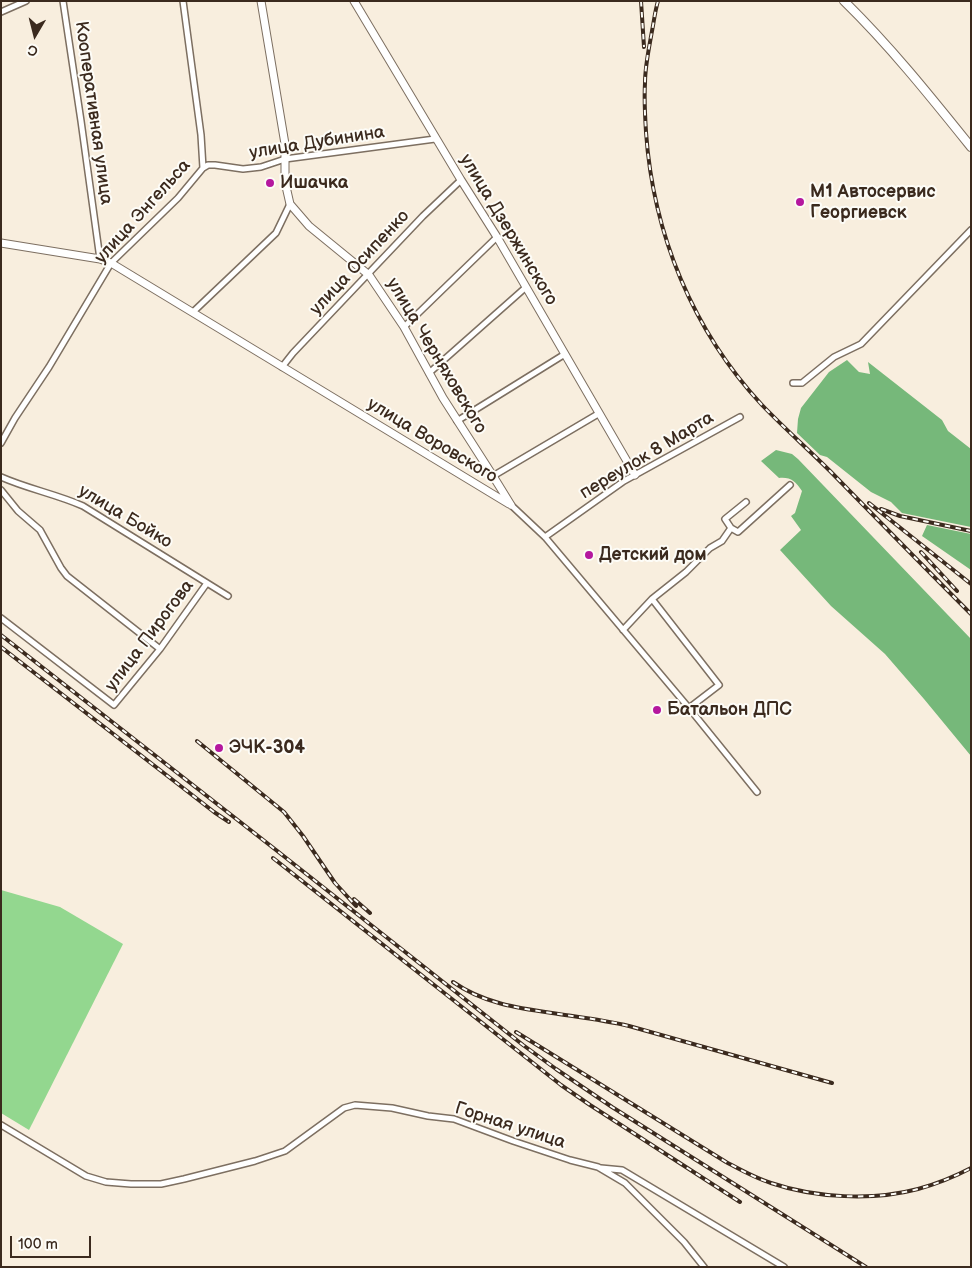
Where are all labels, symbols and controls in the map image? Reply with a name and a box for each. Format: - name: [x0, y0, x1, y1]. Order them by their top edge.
- north arrow: [10, 10, 60, 60]
- street label: Кооперативная улица: [69, 20, 117, 206]
- text: С: [27, 41, 39, 59]
- street label: улица Дубинина: [248, 122, 386, 164]
- street label: улица Дзержинского: [454, 151, 562, 309]
- street label: улица Энгельса: [91, 155, 195, 269]
- place label: Ишачка: [280, 172, 348, 194]
- marker: Ишачка: [264, 177, 276, 189]
- place label: М1 Автосервис Георгиевск: [810, 181, 936, 223]
- marker: М1 Автосервис Георгиевск: [794, 196, 806, 208]
- street label: улица Осипенко: [306, 206, 414, 320]
- street label: улица Черняховского: [381, 274, 491, 438]
- street label: улица Воровского: [363, 394, 501, 488]
- street label: переулок 8 Марта: [576, 407, 718, 505]
- street label: улица Бойко: [74, 481, 176, 553]
- place label: Детский дом: [599, 544, 706, 566]
- marker: Детский дом: [583, 549, 595, 561]
- street label: улица Пирогова: [101, 576, 199, 696]
- place label: Батальон ДПС: [667, 699, 792, 721]
- marker: Батальон ДПС: [651, 704, 663, 716]
- place label: ЭЧК-304: [229, 737, 305, 759]
- marker: ЭЧК-304: [213, 742, 225, 754]
- street label: Горная улица: [452, 1098, 568, 1154]
- scale bar: [12, 1226, 94, 1258]
- text: 100 m: [18, 1235, 58, 1254]

